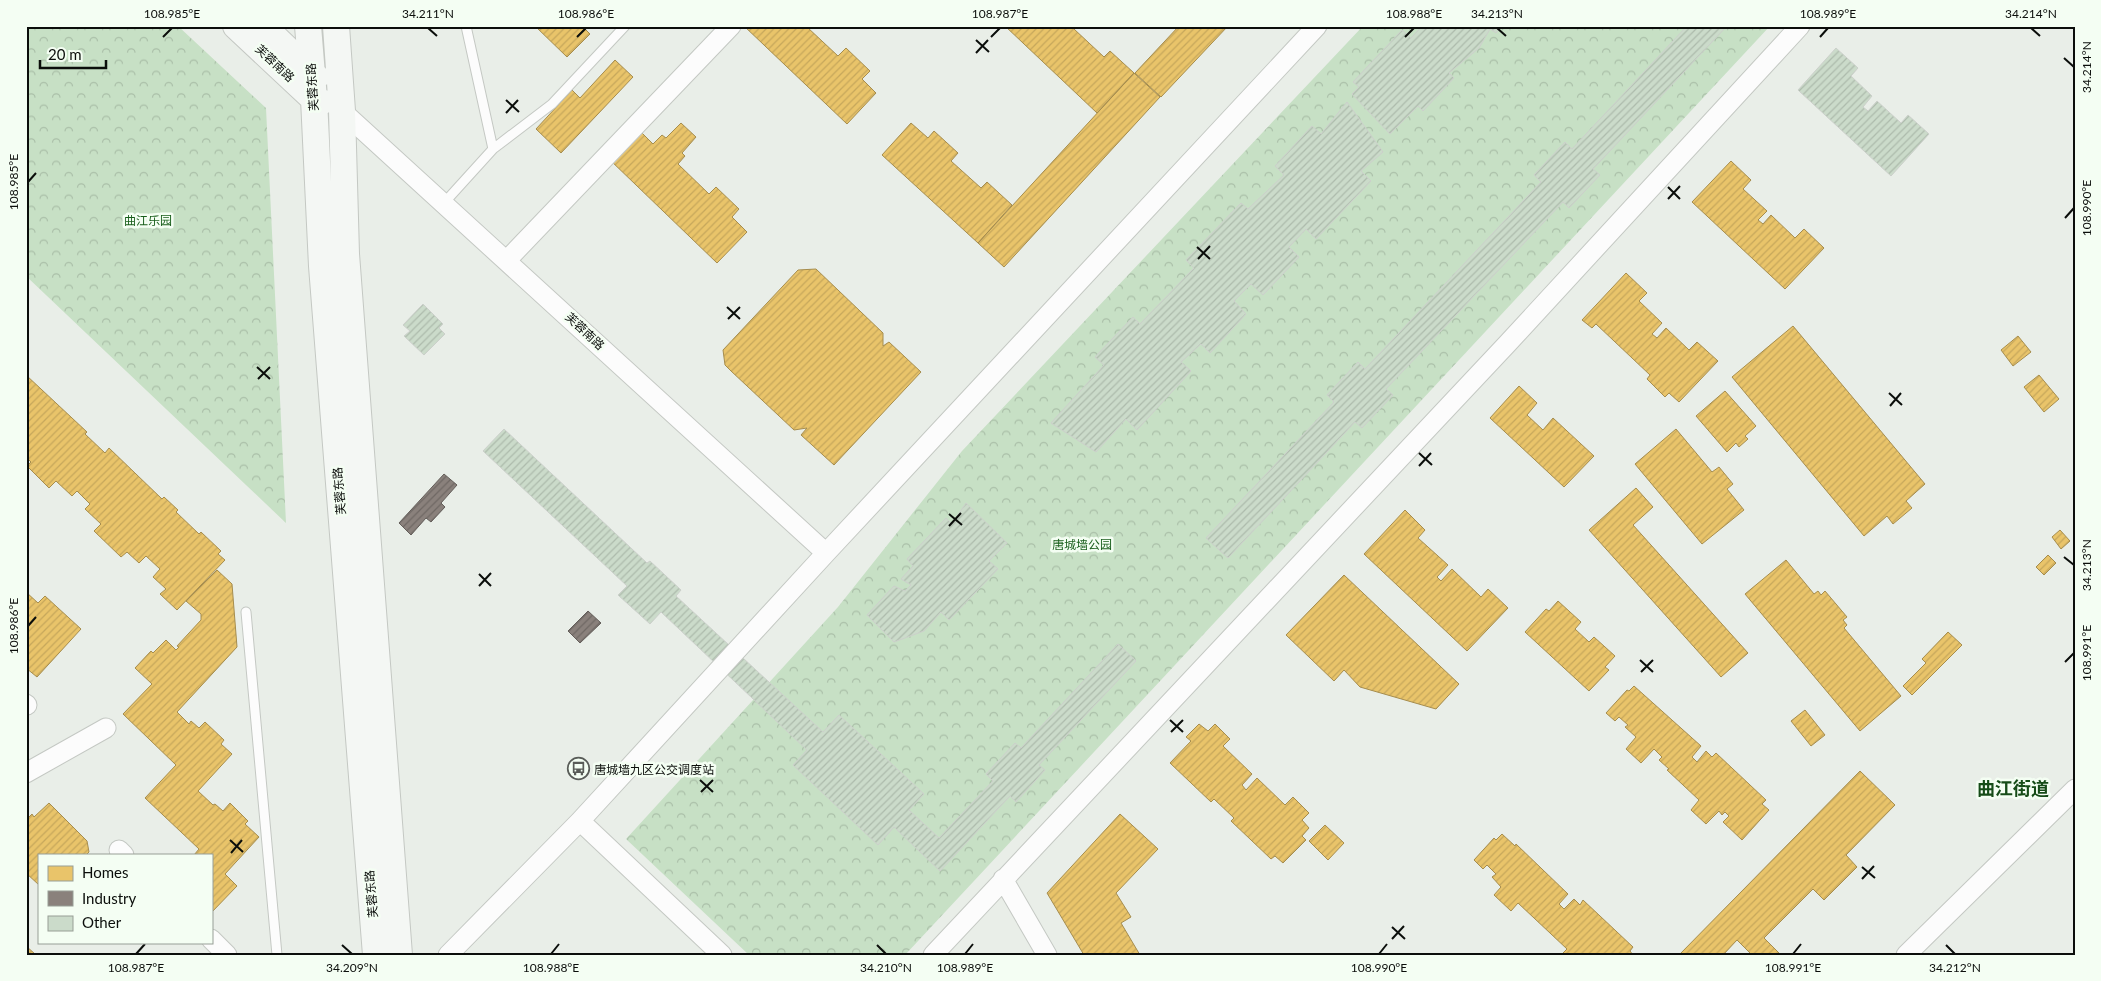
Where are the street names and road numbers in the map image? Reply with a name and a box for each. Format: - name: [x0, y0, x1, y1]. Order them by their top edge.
- street label: 芙蓉南路: [252, 41, 298, 85]
- street label: 芙蓉东路: [303, 63, 321, 111]
- street label: 芙蓉南路: [562, 309, 608, 353]
- street label: 芙蓉东路: [329, 466, 349, 516]
- street label: 芙蓉东路: [361, 869, 381, 919]

